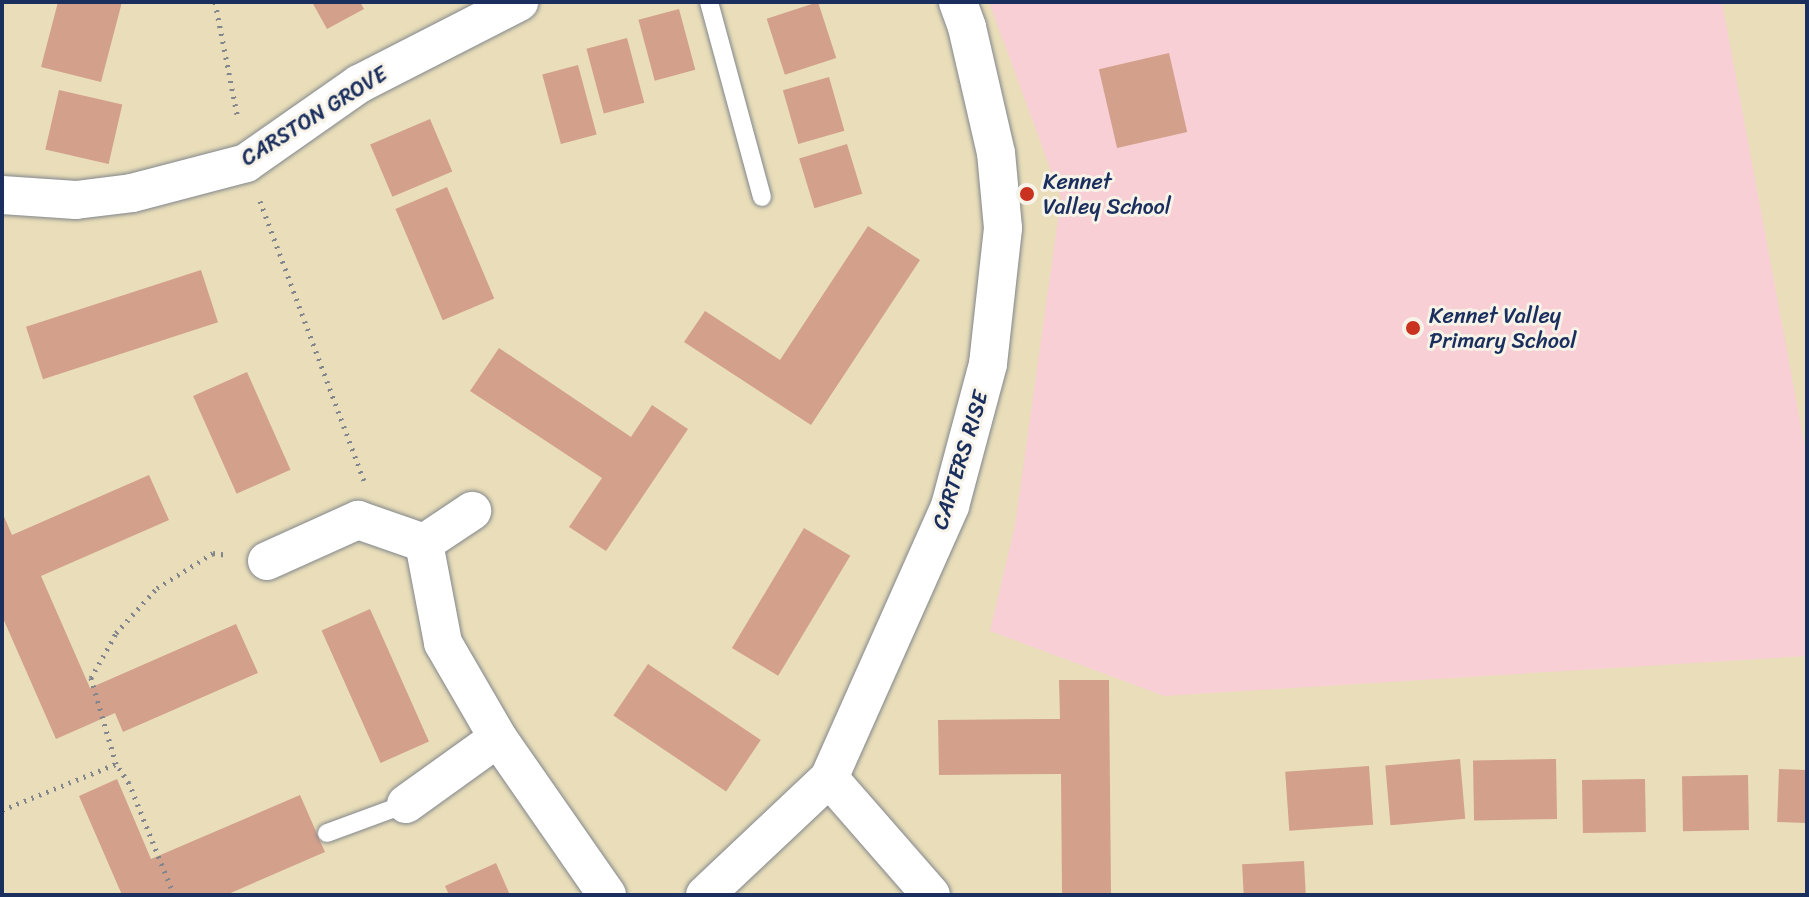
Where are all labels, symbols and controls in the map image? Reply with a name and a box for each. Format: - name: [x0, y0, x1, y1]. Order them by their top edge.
- street label: CARSTON GROVE: [236, 60, 392, 172]
- place label: Kennet Valley School: [1043, 168, 1171, 220]
- marker: Kennet Valley School: [1018, 185, 1036, 203]
- place label: Kennet Valley Primary School: [1429, 302, 1576, 354]
- marker: Kennet Valley Primary School: [1404, 319, 1422, 337]
- street label: CARTERS RISE: [926, 387, 994, 533]

